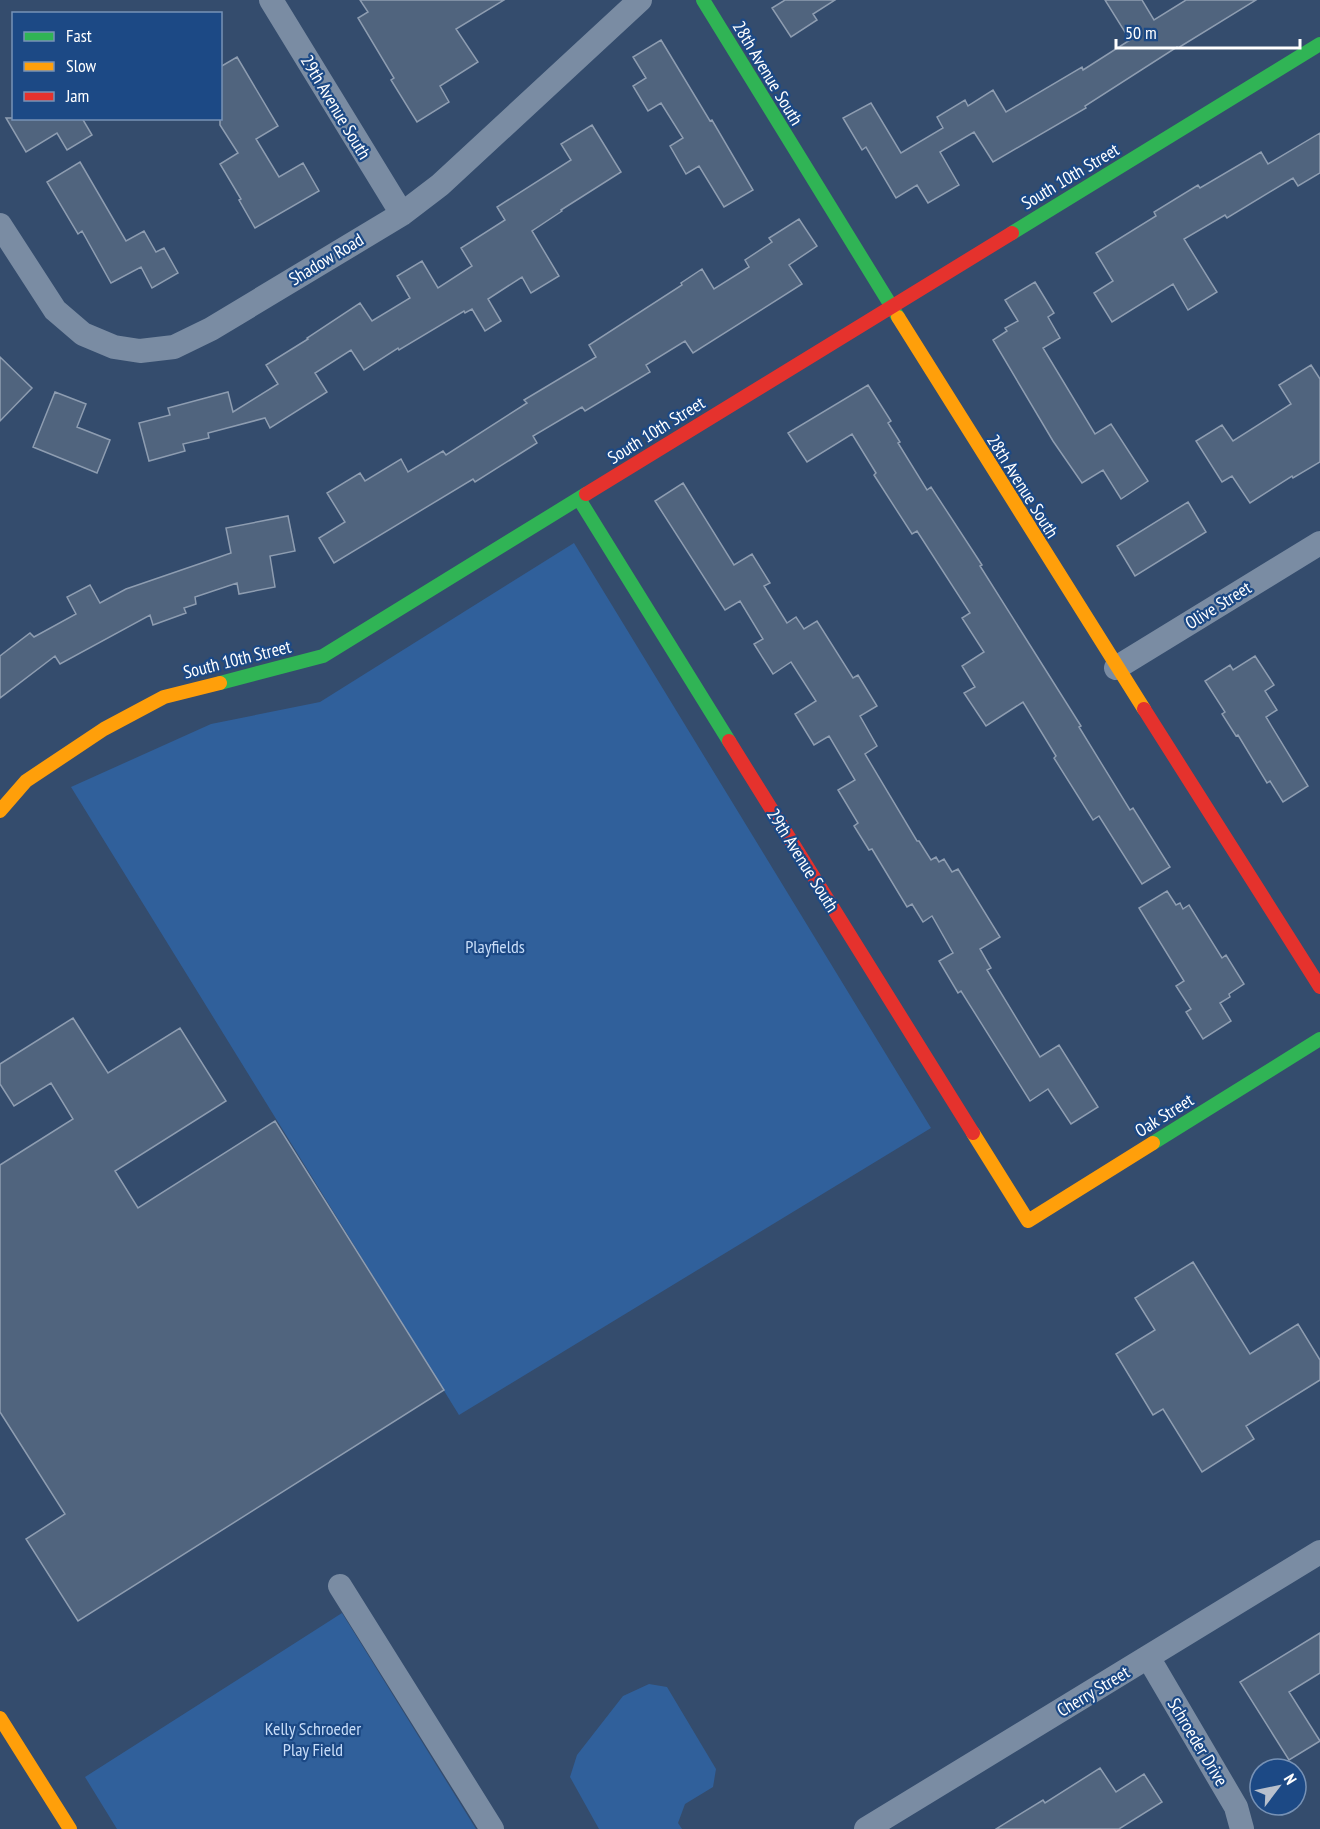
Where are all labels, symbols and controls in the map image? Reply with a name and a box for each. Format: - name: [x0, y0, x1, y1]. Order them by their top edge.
- legend: [12, 12, 222, 120]
- scale bar: [1116, 12, 1300, 50]
- street label: 28th Avenue South: [728, 17, 808, 129]
- text: 50 m: [1125, 21, 1157, 44]
- text: Fast: [66, 24, 92, 47]
- street label: 29th Avenue South: [296, 51, 376, 163]
- text: Slow: [66, 54, 97, 77]
- text: Jam: [65, 84, 89, 107]
- street label: South 10th Street: [1017, 138, 1123, 214]
- street label: Shadow Road: [284, 228, 368, 290]
- street label: South 10th Street: [603, 391, 709, 469]
- street label: 28th Avenue South: [982, 430, 1064, 542]
- street label: Olive Street: [1181, 576, 1255, 634]
- street label: South 10th Street: [181, 635, 293, 683]
- street label: 29th Avenue South: [762, 804, 844, 916]
- park label: Playfields: [465, 935, 525, 958]
- street label: Oak Street: [1130, 1088, 1198, 1142]
- street label: Cherry Street: [1052, 1660, 1134, 1722]
- street label: Schroeder Drive: [1163, 1694, 1233, 1790]
- park label: Kelly Schroeder Play Field: [265, 1717, 361, 1761]
- north arrow: [1248, 1757, 1308, 1817]
- text: N: [1280, 1770, 1301, 1788]

